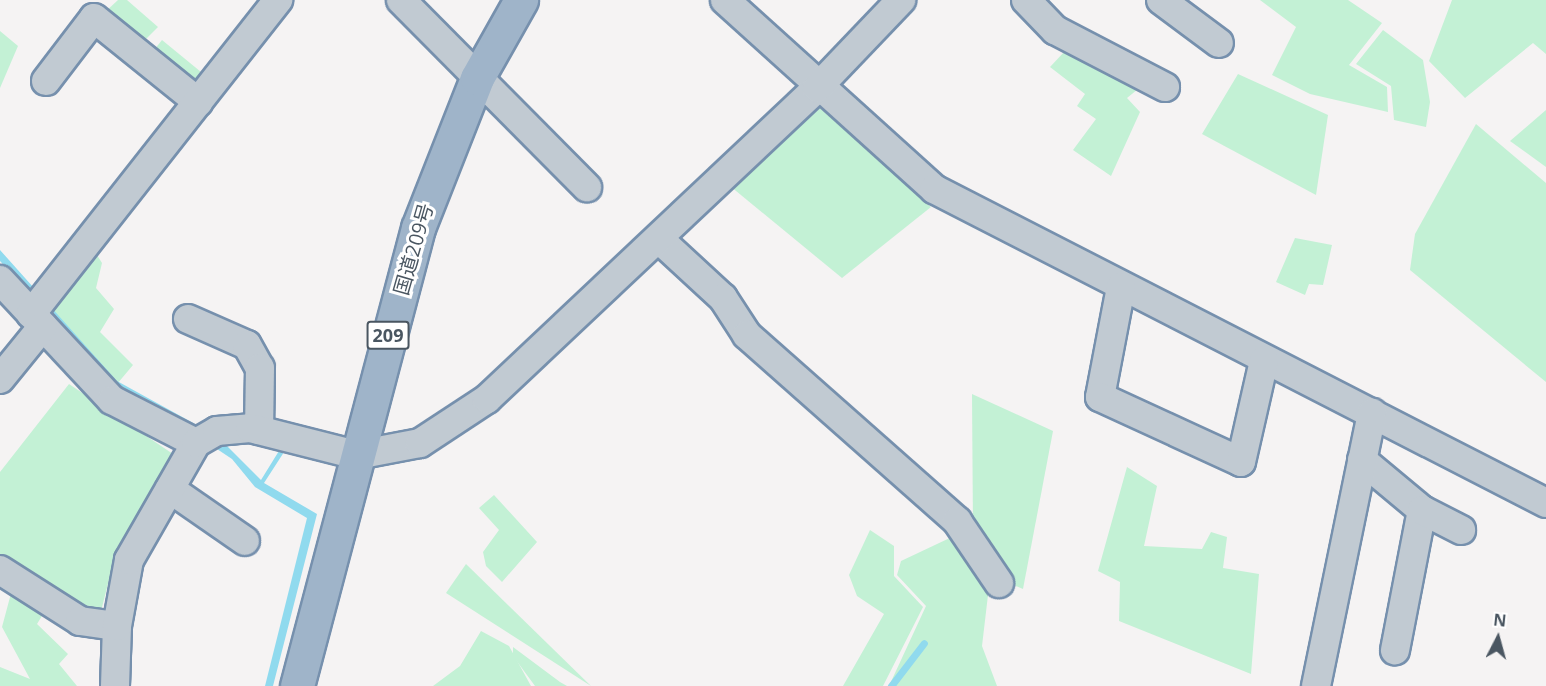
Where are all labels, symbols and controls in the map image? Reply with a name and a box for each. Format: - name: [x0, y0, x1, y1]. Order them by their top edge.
- street label: 国道209号: [388, 200, 438, 298]
- road number: 209: [366, 320, 410, 350]
- north arrow: [1468, 608, 1528, 668]
- text: N: [1492, 608, 1507, 632]

